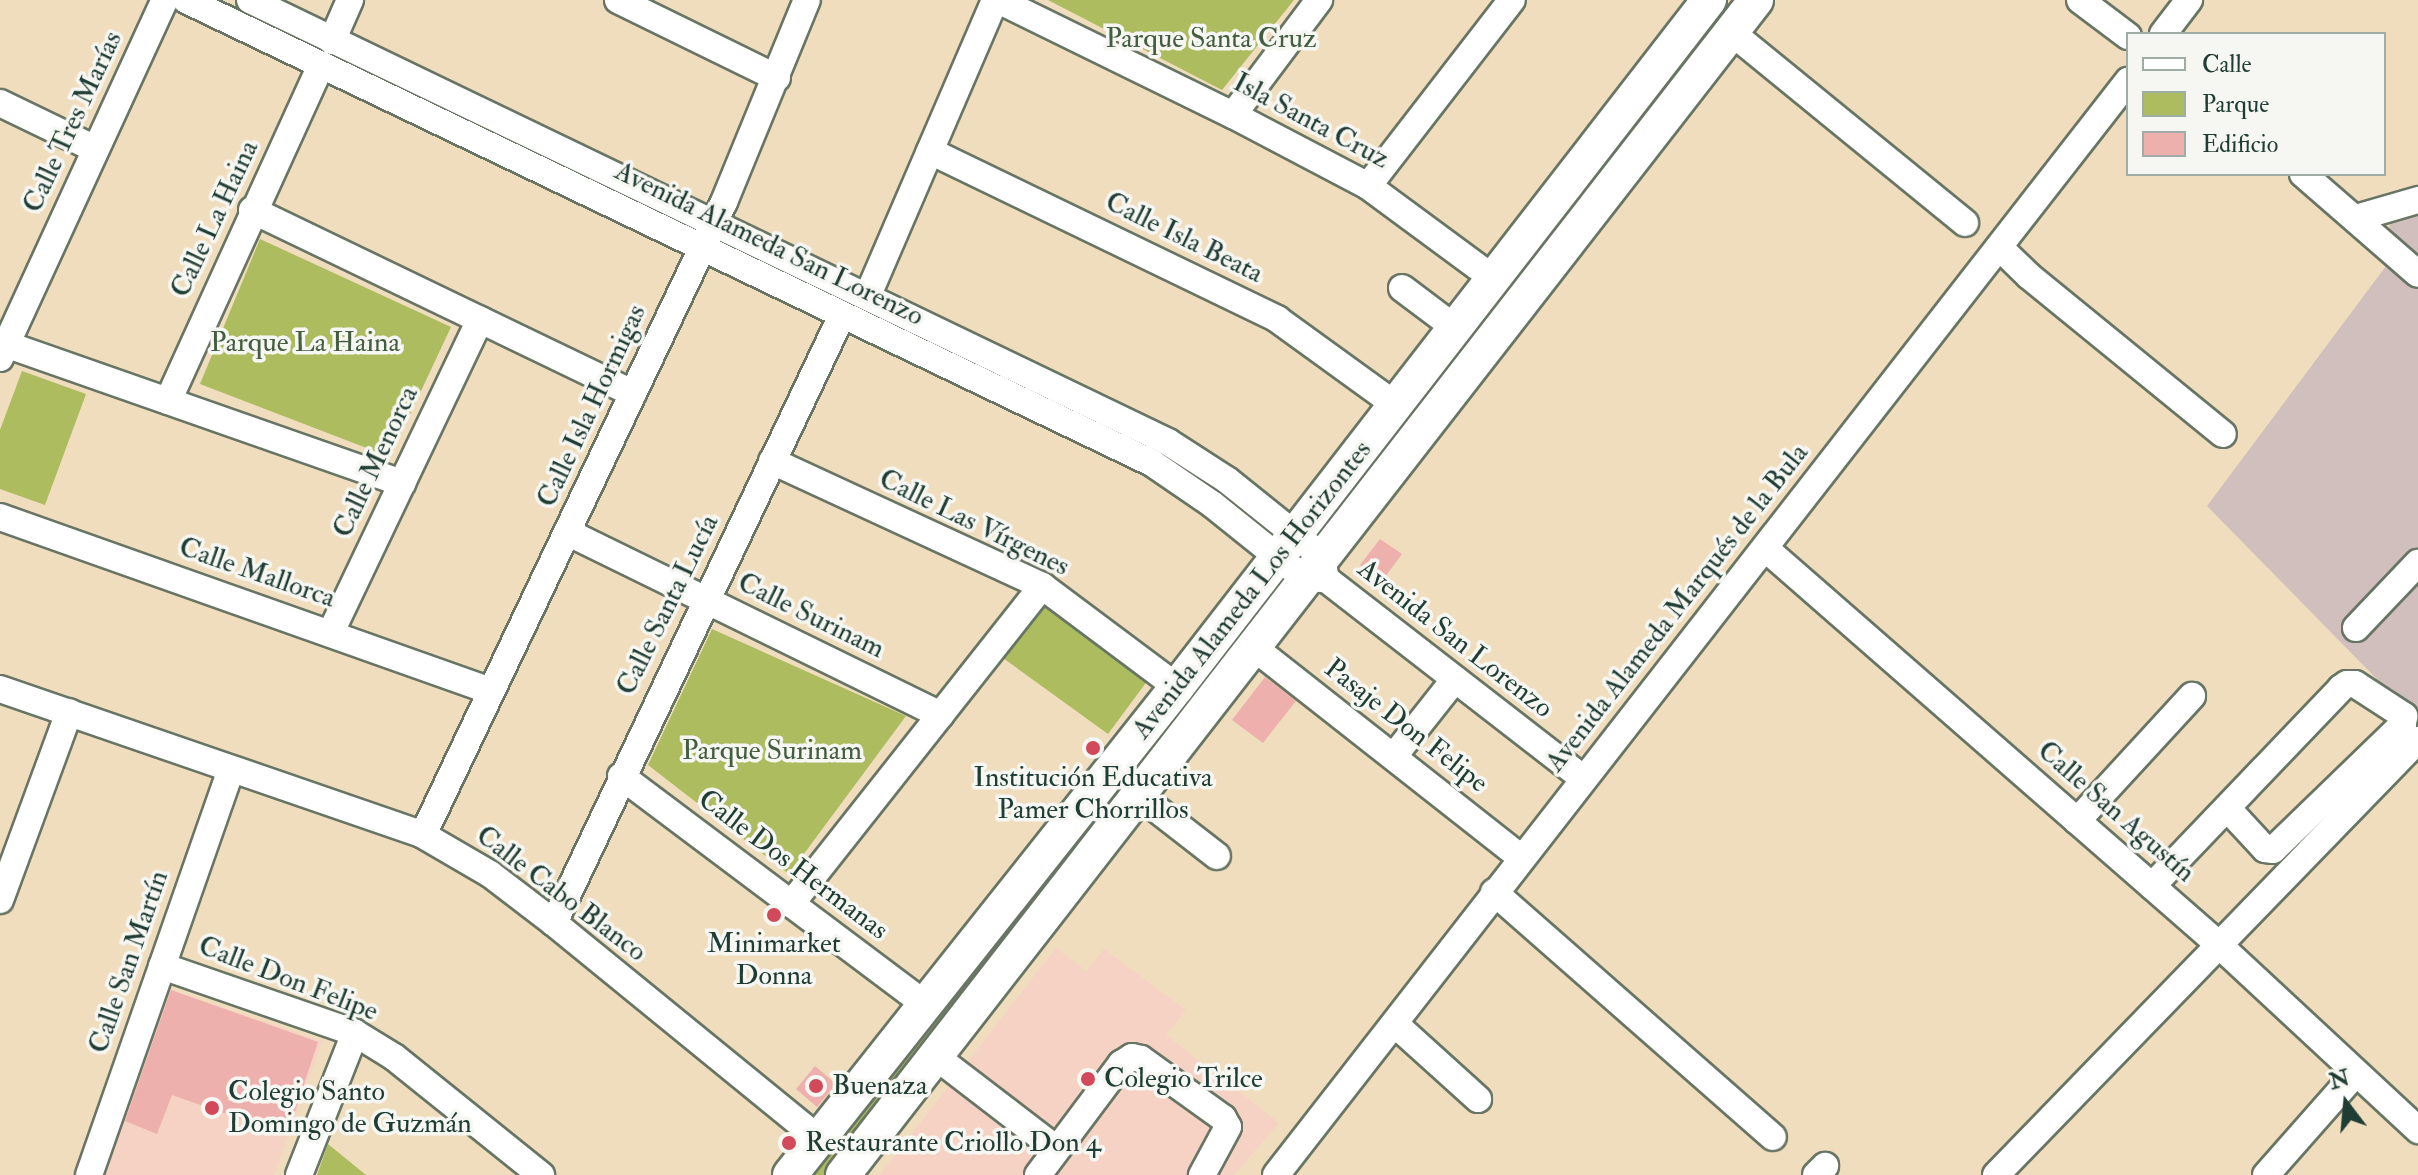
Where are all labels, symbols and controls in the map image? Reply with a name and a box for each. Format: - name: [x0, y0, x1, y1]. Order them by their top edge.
- park label: Parque Santa Cruz: [1106, 22, 1316, 56]
- street label: Calle Tres Marías: [16, 26, 130, 218]
- legend: [2126, 32, 2386, 176]
- text: Calle: [2202, 49, 2252, 80]
- street label: Isla Santa Cruz: [1227, 66, 1395, 176]
- text: Parque: [2202, 89, 2269, 120]
- text: Edificio: [2202, 129, 2278, 160]
- street label: Calle La Haina: [164, 135, 266, 303]
- street label: Avenida Alameda San Lorenzo: [609, 155, 929, 333]
- street label: Calle Isla Beata: [1100, 185, 1268, 291]
- street label: Calle Isla Hormigas: [530, 299, 654, 513]
- park label: Parque La Haina: [210, 326, 400, 360]
- street label: Calle Menorca: [326, 381, 426, 543]
- street label: Avenida Alameda Los Horizontes: [1125, 434, 1379, 746]
- street label: Avenida Alameda Marqués de la Bula: [1538, 437, 1816, 779]
- street label: Calle Las Vírgenes: [873, 462, 1075, 584]
- street label: Calle Santa Lucía: [610, 509, 726, 701]
- street label: Calle Mallorca: [174, 531, 340, 615]
- street label: Avenida San Lorenzo: [1351, 552, 1559, 726]
- street label: Calle Surinam: [732, 566, 890, 666]
- street label: Pasaje Don Felipe: [1318, 652, 1494, 800]
- park label: Parque Surinam: [682, 734, 862, 768]
- street label: Calle San Agustín: [2030, 734, 2202, 890]
- marker: Institución Educativa Pamer Chorrillos: [1084, 739, 1102, 757]
- place label: Institución Educativa Pamer Chorrillos: [974, 761, 1212, 827]
- street label: Calle Dos Hermanas: [691, 783, 895, 947]
- street label: Calle Cabo Blanco: [469, 819, 653, 969]
- street label: Calle San Martín: [82, 866, 176, 1058]
- marker: Minimarket Donna: [765, 906, 783, 924]
- place label: Minimarket Donna: [707, 927, 841, 993]
- street label: Calle Don Felipe: [194, 929, 382, 1029]
- place label: Colegio Trilce: [1104, 1062, 1263, 1096]
- north arrow: [2306, 1063, 2386, 1143]
- text: N: [2326, 1064, 2353, 1096]
- place label: Buenaza: [832, 1069, 928, 1103]
- marker: Colegio Trilce: [1079, 1070, 1097, 1088]
- place label: Colegio Santo Domingo de Guzmán: [228, 1075, 472, 1141]
- marker: Buenaza: [807, 1077, 825, 1095]
- marker: Colegio Santo Domingo de Guzmán: [203, 1099, 221, 1117]
- place label: Restaurante Criollo Don 4: [805, 1126, 1101, 1160]
- marker: Restaurante Criollo Don 4: [780, 1134, 798, 1152]

